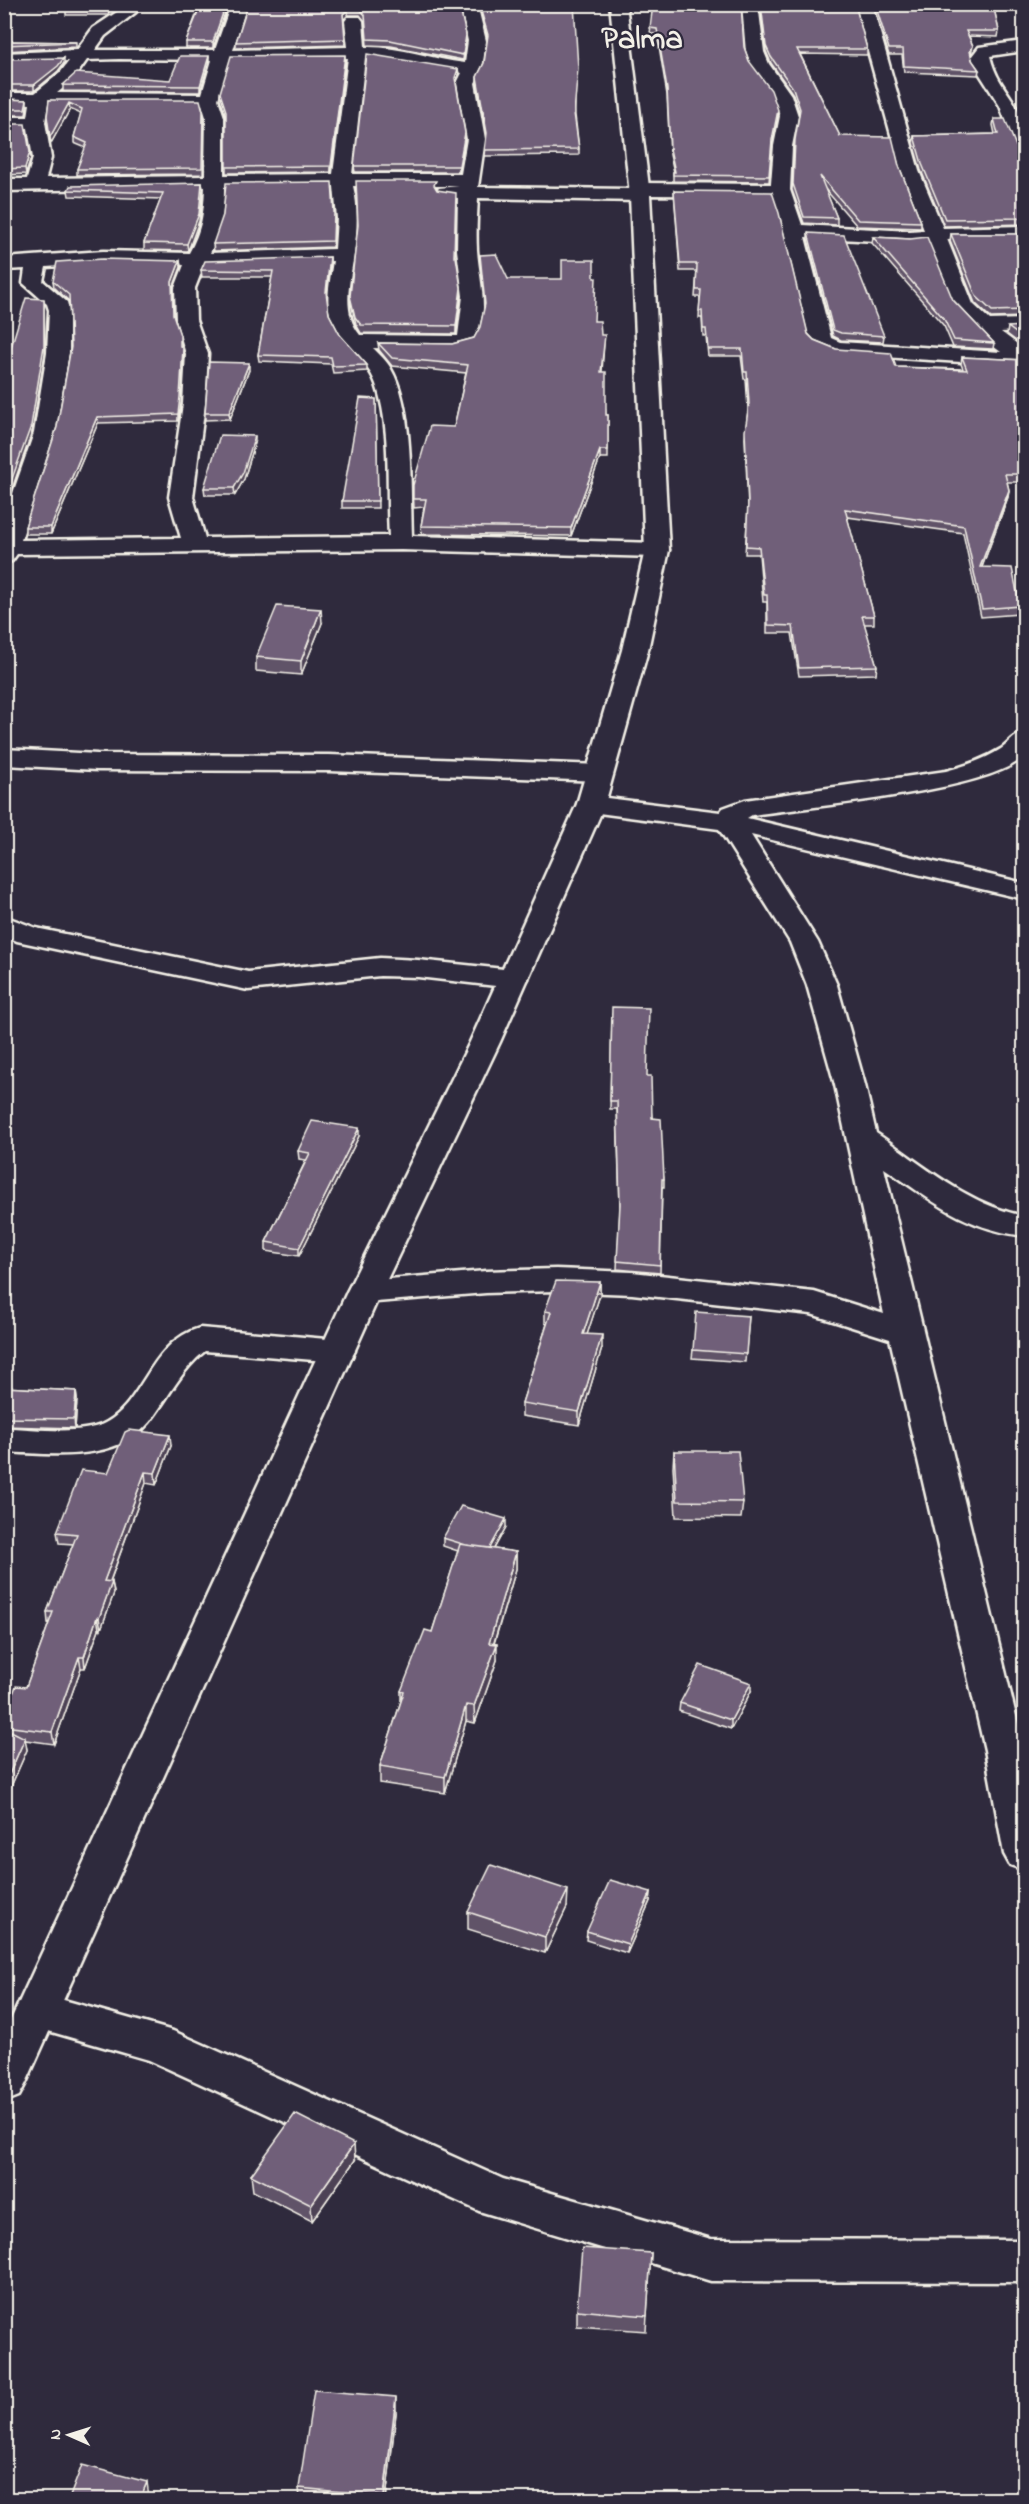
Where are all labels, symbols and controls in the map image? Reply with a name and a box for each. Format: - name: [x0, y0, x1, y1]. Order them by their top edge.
- district label: Palma: [601, 17, 683, 64]
- north arrow: [39, 2405, 99, 2465]
- text: N: [44, 2428, 68, 2440]

